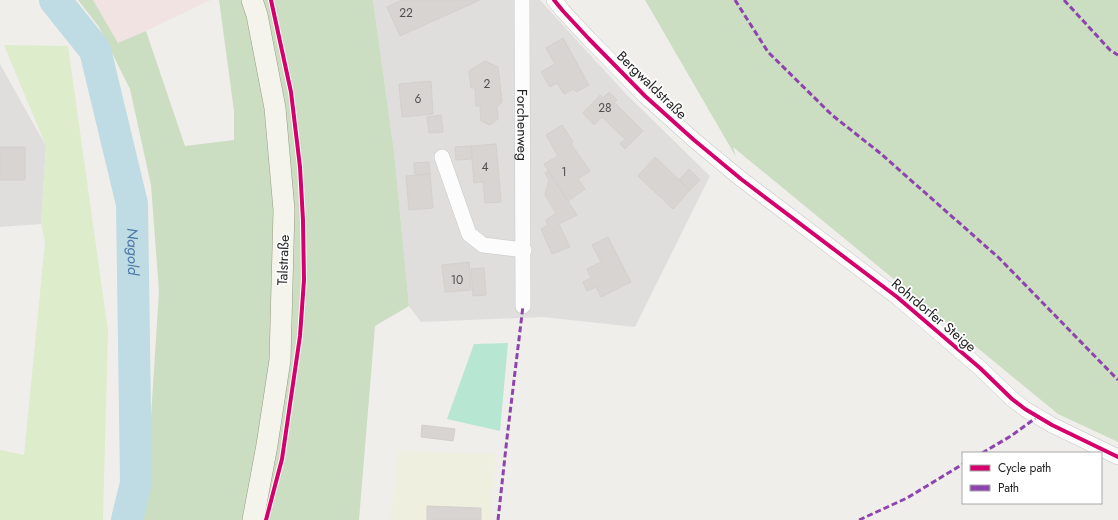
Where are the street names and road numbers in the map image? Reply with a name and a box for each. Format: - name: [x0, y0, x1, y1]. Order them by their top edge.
- street label: Bergwaldstraße: [612, 46, 692, 124]
- street label: Forchenweg: [512, 89, 533, 161]
- street label: Talstraße: [272, 234, 294, 286]
- street label: Rohrdorfer Steige: [887, 273, 981, 357]

